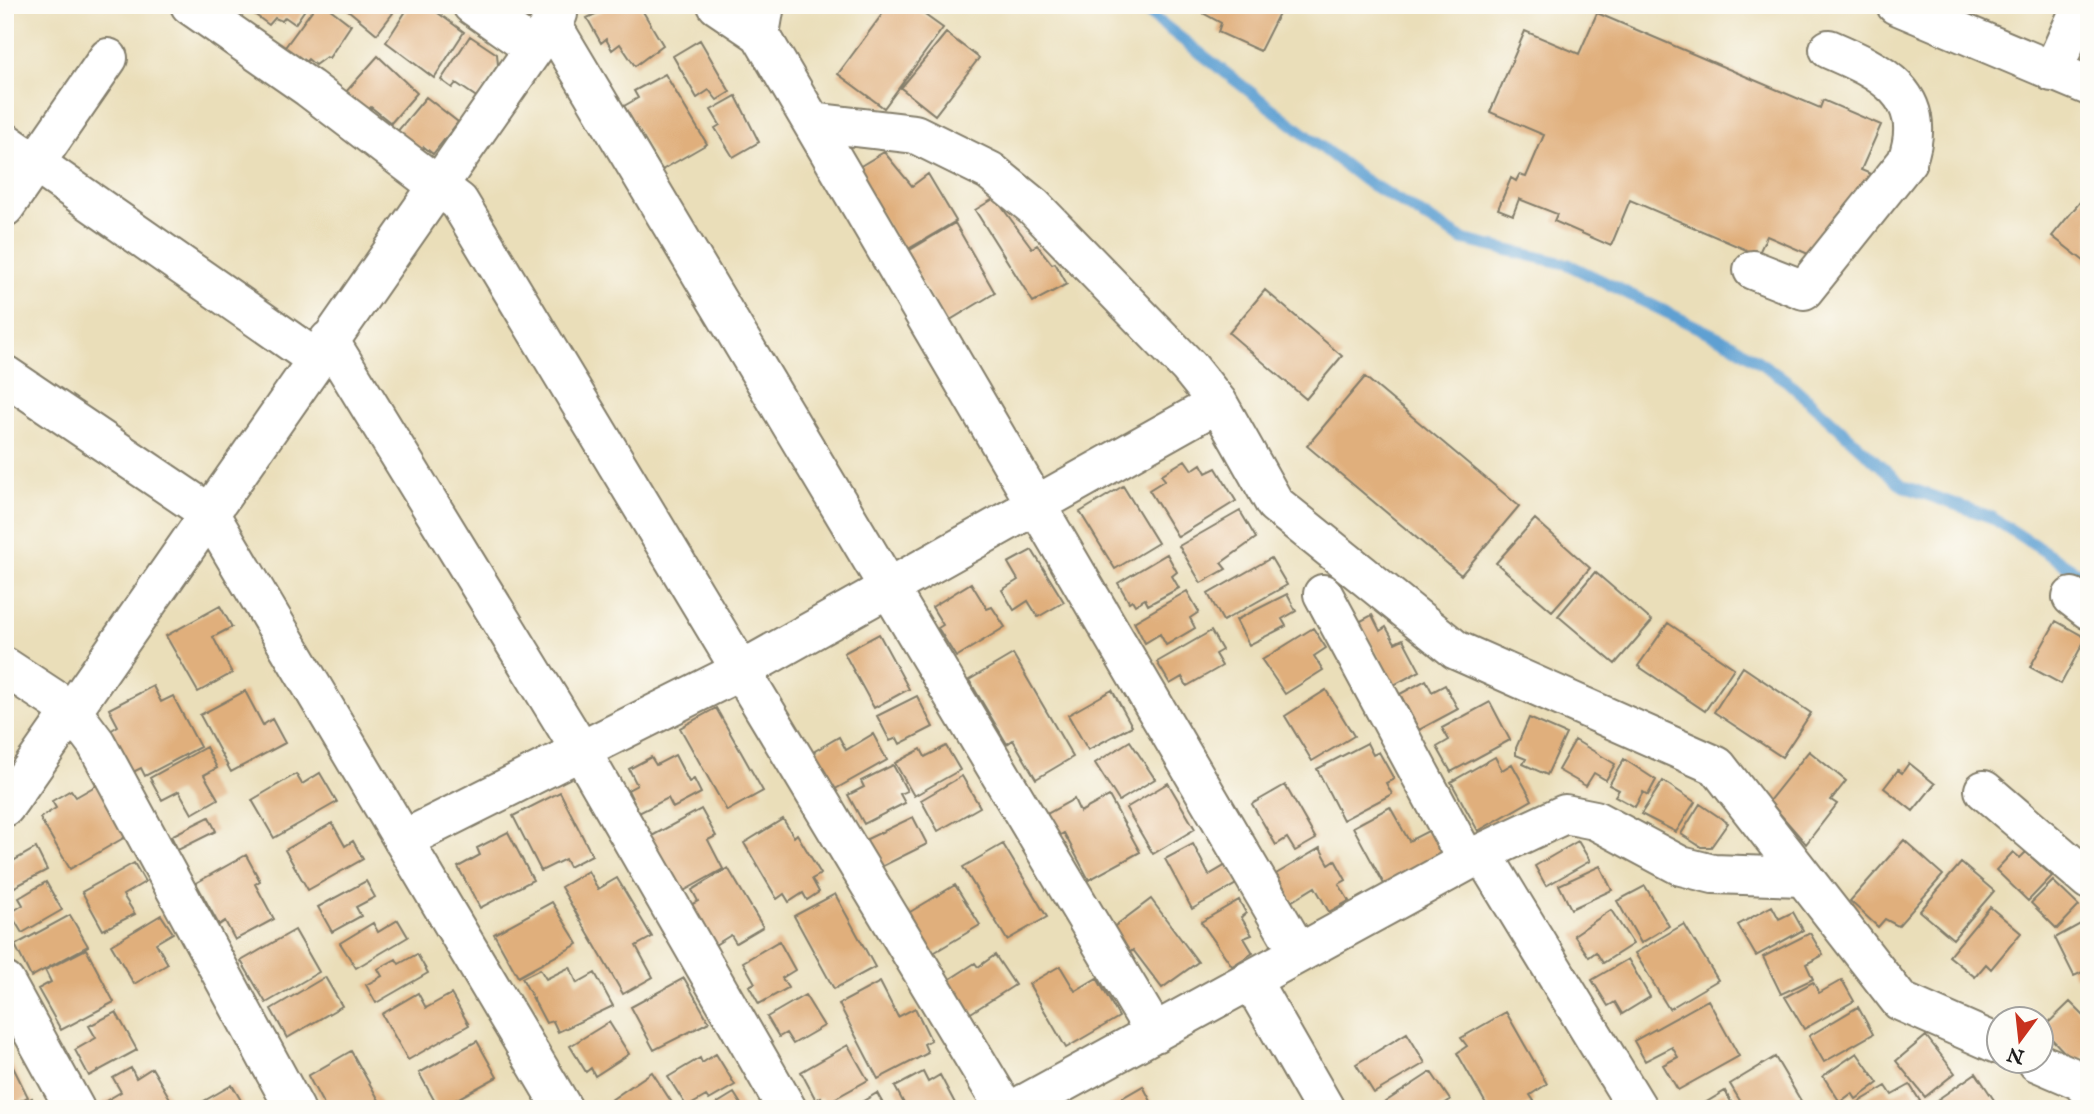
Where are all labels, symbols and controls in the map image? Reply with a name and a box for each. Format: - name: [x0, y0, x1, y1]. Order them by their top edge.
- north arrow: [1986, 1006, 2056, 1076]
- text: N: [2005, 1041, 2028, 1068]

